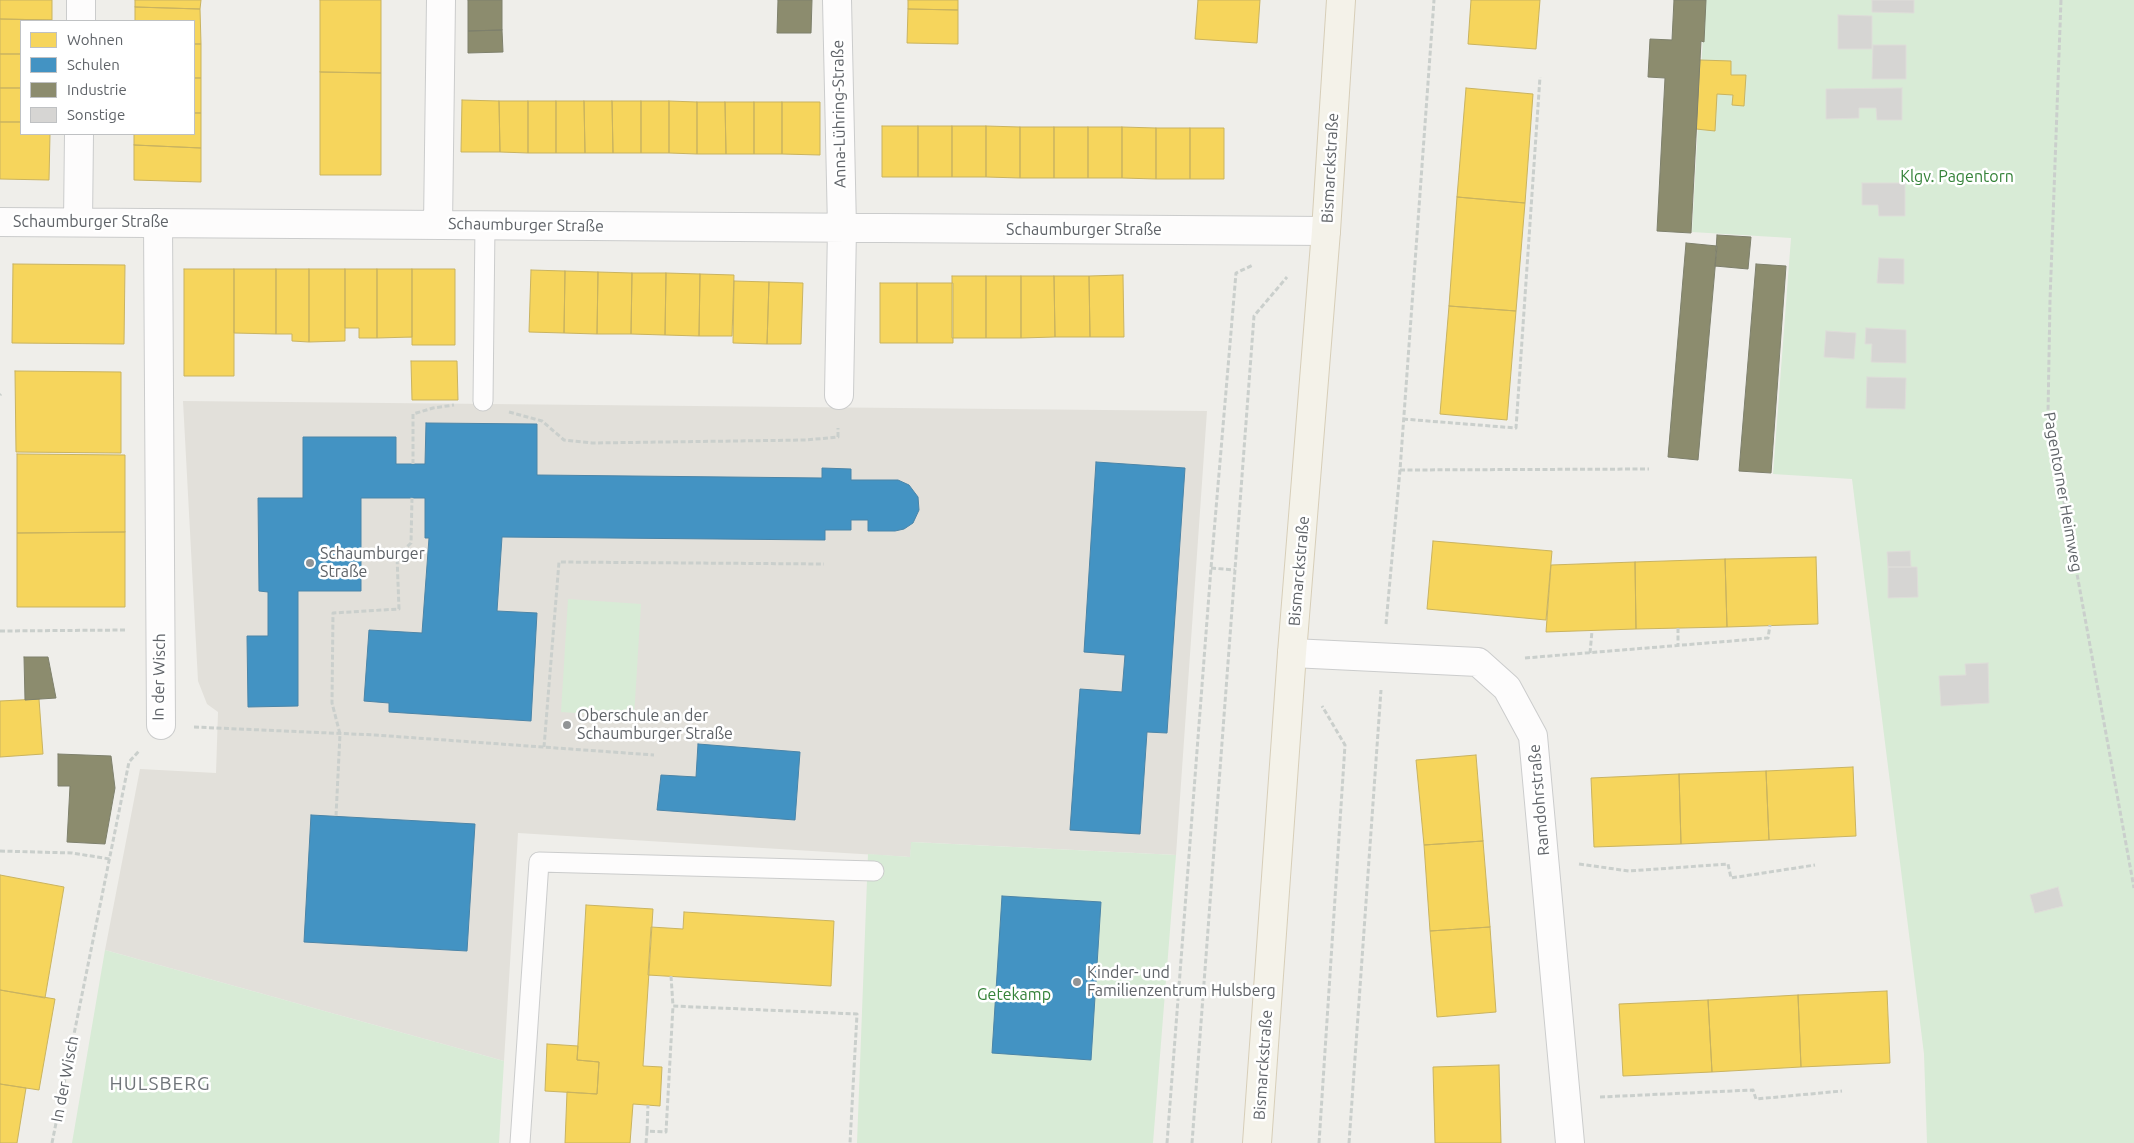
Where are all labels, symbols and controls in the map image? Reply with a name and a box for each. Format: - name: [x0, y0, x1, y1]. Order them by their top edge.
- legend: [20, 20, 195, 135]
- text: Wohnen: [67, 31, 123, 48]
- street label: Anna-Lühring-Straße: [828, 40, 850, 188]
- text: Schulen: [67, 56, 120, 73]
- text: Industrie: [67, 81, 127, 98]
- text: Sonstige: [67, 106, 125, 123]
- street label: Bismarckstraße: [1318, 112, 1342, 224]
- park label: Klgv. Pagentorn: [1900, 167, 2014, 187]
- street label: Schaumburger Straße: [13, 212, 169, 232]
- street label: Schaumburger Straße: [448, 214, 604, 236]
- street label: Schaumburger Straße: [1006, 220, 1162, 240]
- street label: Pagentorner Heimweg: [2039, 410, 2087, 574]
- street label: Bismarckstraße: [1285, 515, 1313, 627]
- place label: Schaumburger Straße: [320, 544, 425, 582]
- marker: Schaumburger Straße: [304, 557, 316, 569]
- street label: In der Wisch: [149, 633, 169, 721]
- place label: Oberschule an der Schaumburger Straße: [577, 706, 733, 744]
- marker: Oberschule an der Schaumburger Straße: [561, 719, 573, 731]
- street label: Ramdohrstraße: [1525, 743, 1553, 857]
- place label: Kinder- und Familienzentrum Hulsberg: [1087, 963, 1276, 1001]
- marker: Kinder- und Familienzentrum Hulsberg: [1071, 976, 1083, 988]
- park label: Getekamp: [977, 985, 1051, 1005]
- street label: Bismarckstraße: [1250, 1009, 1276, 1121]
- street label: In der Wisch: [47, 1034, 83, 1124]
- district label: HULSBERG: [108, 1073, 212, 1095]

